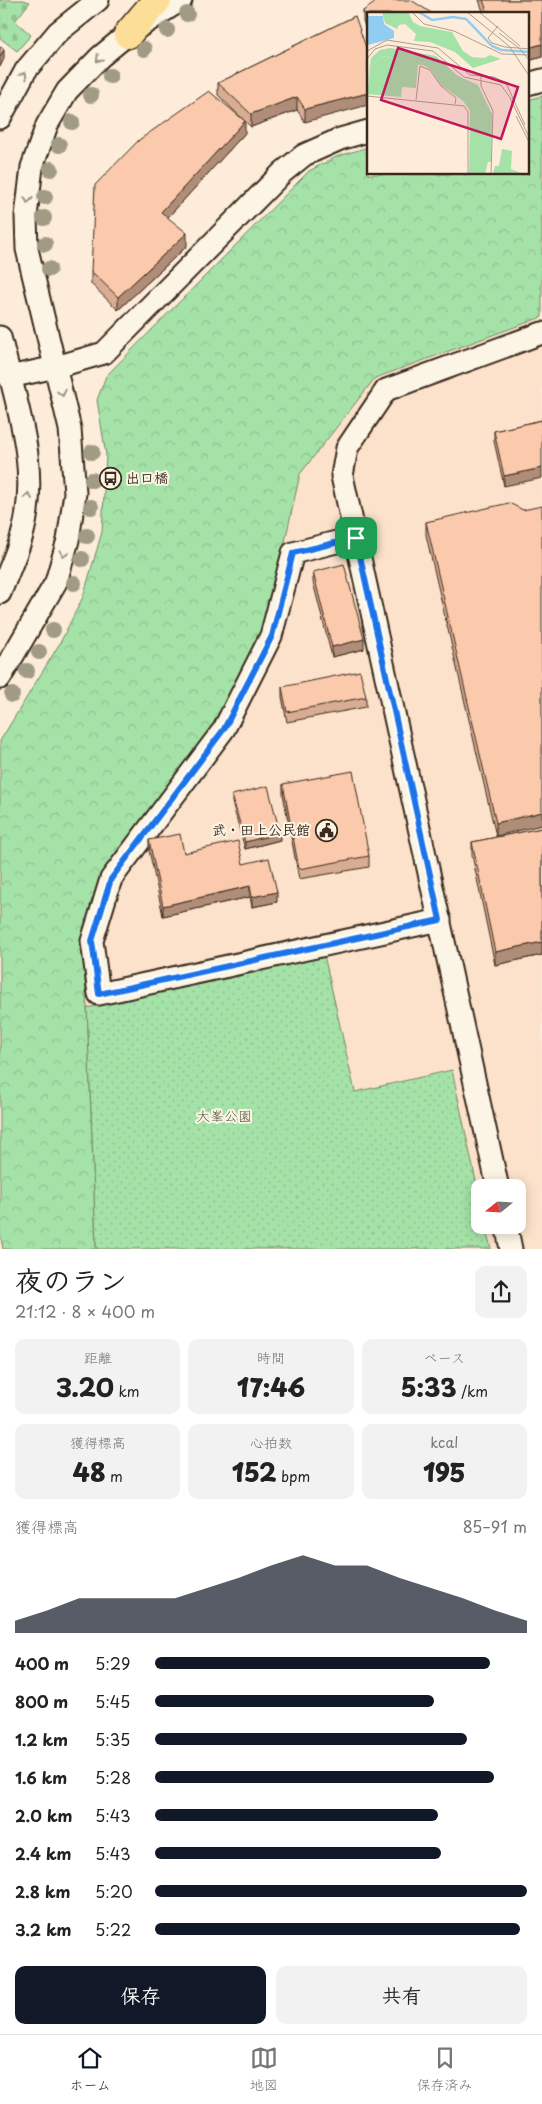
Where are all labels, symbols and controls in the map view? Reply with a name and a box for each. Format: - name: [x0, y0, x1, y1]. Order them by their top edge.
- inset map: [367, 12, 530, 175]
- one-way arrow: [95, 53, 104, 62]
- one-way arrow: [17, 72, 27, 81]
- one-way arrow: [23, 196, 34, 204]
- one-way arrow: [56, 389, 67, 398]
- bus stop icon: 出口橋: [98, 466, 122, 490]
- place label: 出口橋: [126, 467, 168, 488]
- one-way arrow: [22, 492, 33, 500]
- pin: [335, 517, 377, 559]
- icon: arrive: [342, 524, 370, 552]
- one-way arrow: [60, 549, 70, 557]
- public building icon: 武・田上公民館: [314, 818, 338, 842]
- place label: 武・田上公民館: [212, 819, 310, 840]
- park label: 大峯公園: [196, 1105, 252, 1126]
- north arrow: [471, 1179, 526, 1234]
- map controls: [471, 1179, 526, 1234]
- text: 夜のラン: [15, 1258, 127, 1301]
- button: share: [475, 1266, 527, 1318]
- text: 21:12 · 8 × 400 m: [15, 1299, 155, 1323]
- text: 距離: [84, 1347, 112, 1368]
- text: 時間: [257, 1347, 285, 1368]
- text: ペース: [424, 1347, 465, 1368]
- text: 3.20: [56, 1368, 114, 1406]
- text: 17:46: [237, 1368, 305, 1406]
- text: 5:33: [401, 1368, 457, 1406]
- text: km: [114, 1381, 140, 1402]
- text: /km: [457, 1381, 488, 1402]
- text: 獲得標高: [70, 1432, 126, 1453]
- text: 心拍数: [250, 1432, 292, 1453]
- text: kcal: [430, 1432, 458, 1453]
- text: 48: [72, 1453, 106, 1491]
- text: 152: [232, 1453, 277, 1491]
- text: 195: [423, 1453, 466, 1491]
- text: m: [106, 1466, 123, 1487]
- text: bpm: [277, 1466, 310, 1487]
- text: 獲得標高: [15, 1514, 79, 1538]
- text: 85–91 m: [463, 1514, 527, 1538]
- text: 400 m: [15, 1651, 69, 1675]
- text: 5:29: [95, 1651, 130, 1675]
- text: 800 m: [15, 1689, 68, 1713]
- text: 5:45: [95, 1689, 130, 1713]
- text: 1.2 km: [15, 1727, 68, 1751]
- text: 5:35: [95, 1727, 130, 1751]
- text: 1.6 km: [15, 1765, 67, 1789]
- text: 5:28: [95, 1765, 131, 1789]
- text: 2.0 km: [15, 1803, 72, 1827]
- text: 5:43: [95, 1803, 131, 1827]
- text: 2.4 km: [15, 1841, 71, 1865]
- text: 5:43: [95, 1841, 131, 1865]
- text: 2.8 km: [15, 1879, 70, 1903]
- text: 5:20: [95, 1879, 133, 1903]
- text: 3.2 km: [15, 1917, 72, 1941]
- text: 5:22: [95, 1917, 131, 1941]
- button: 保存: [15, 1966, 266, 2024]
- button: 共有: [276, 1966, 527, 2024]
- tab: ホーム: [69, 2044, 111, 2095]
- tab: 地図: [250, 2044, 278, 2095]
- tab: 保存済み: [417, 2044, 473, 2095]

